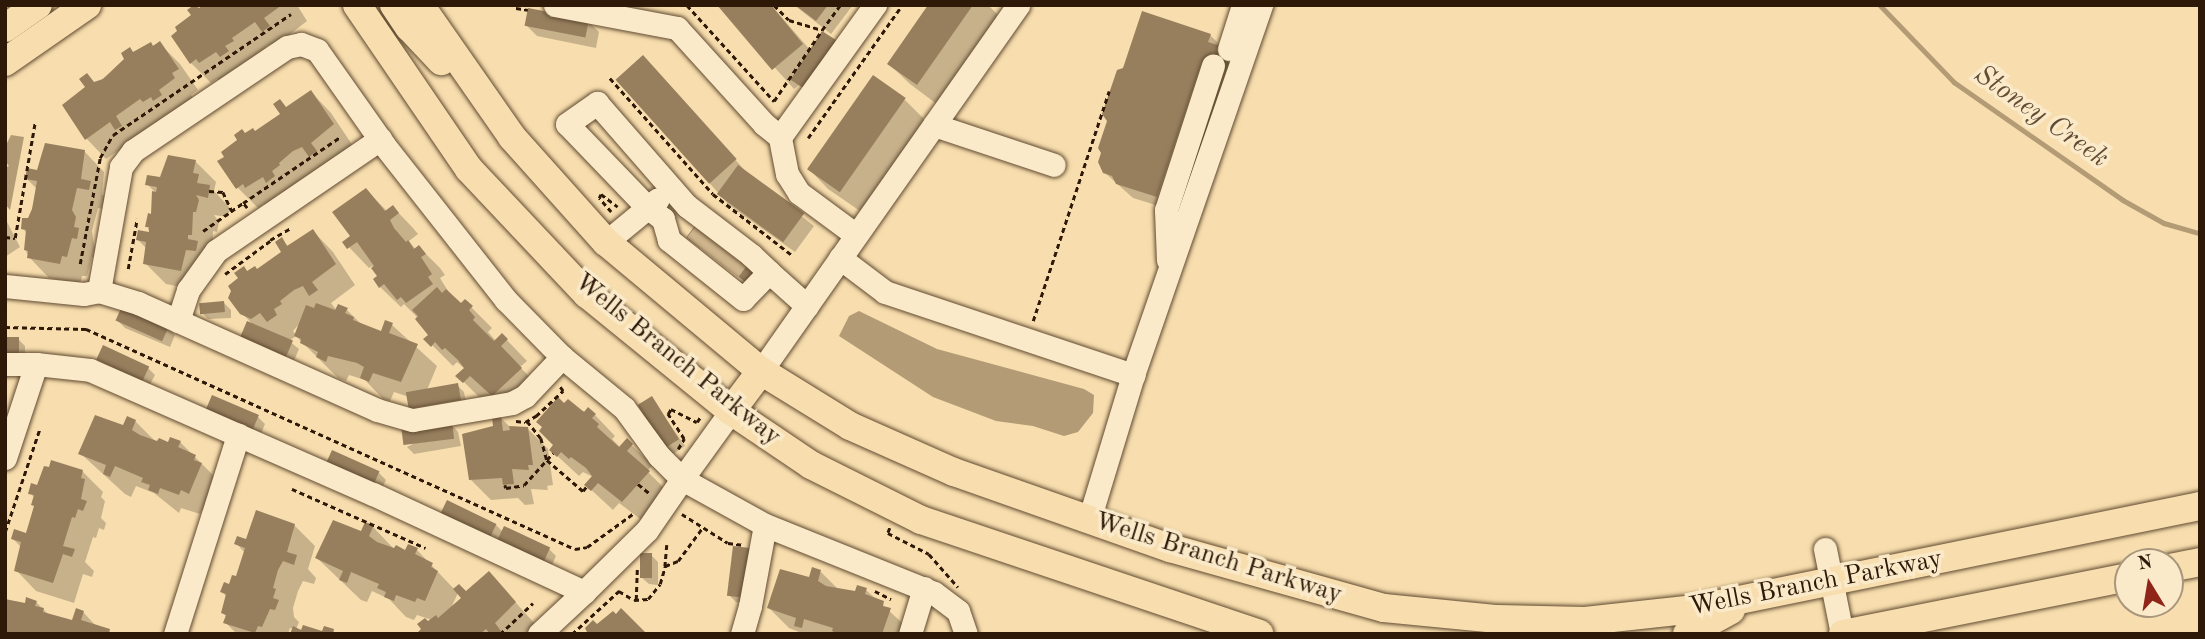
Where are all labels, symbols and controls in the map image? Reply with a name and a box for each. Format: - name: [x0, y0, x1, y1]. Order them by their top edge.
- water label: Stoney Creek: [1967, 58, 2115, 176]
- street label: Wells Branch Parkway: [567, 267, 787, 453]
- street label: Wells Branch Parkway: [1090, 506, 1346, 612]
- street label: Wells Branch Parkway: [1687, 544, 1945, 624]
- north arrow: [2114, 548, 2184, 618]
- text: N: [2136, 553, 2154, 575]

